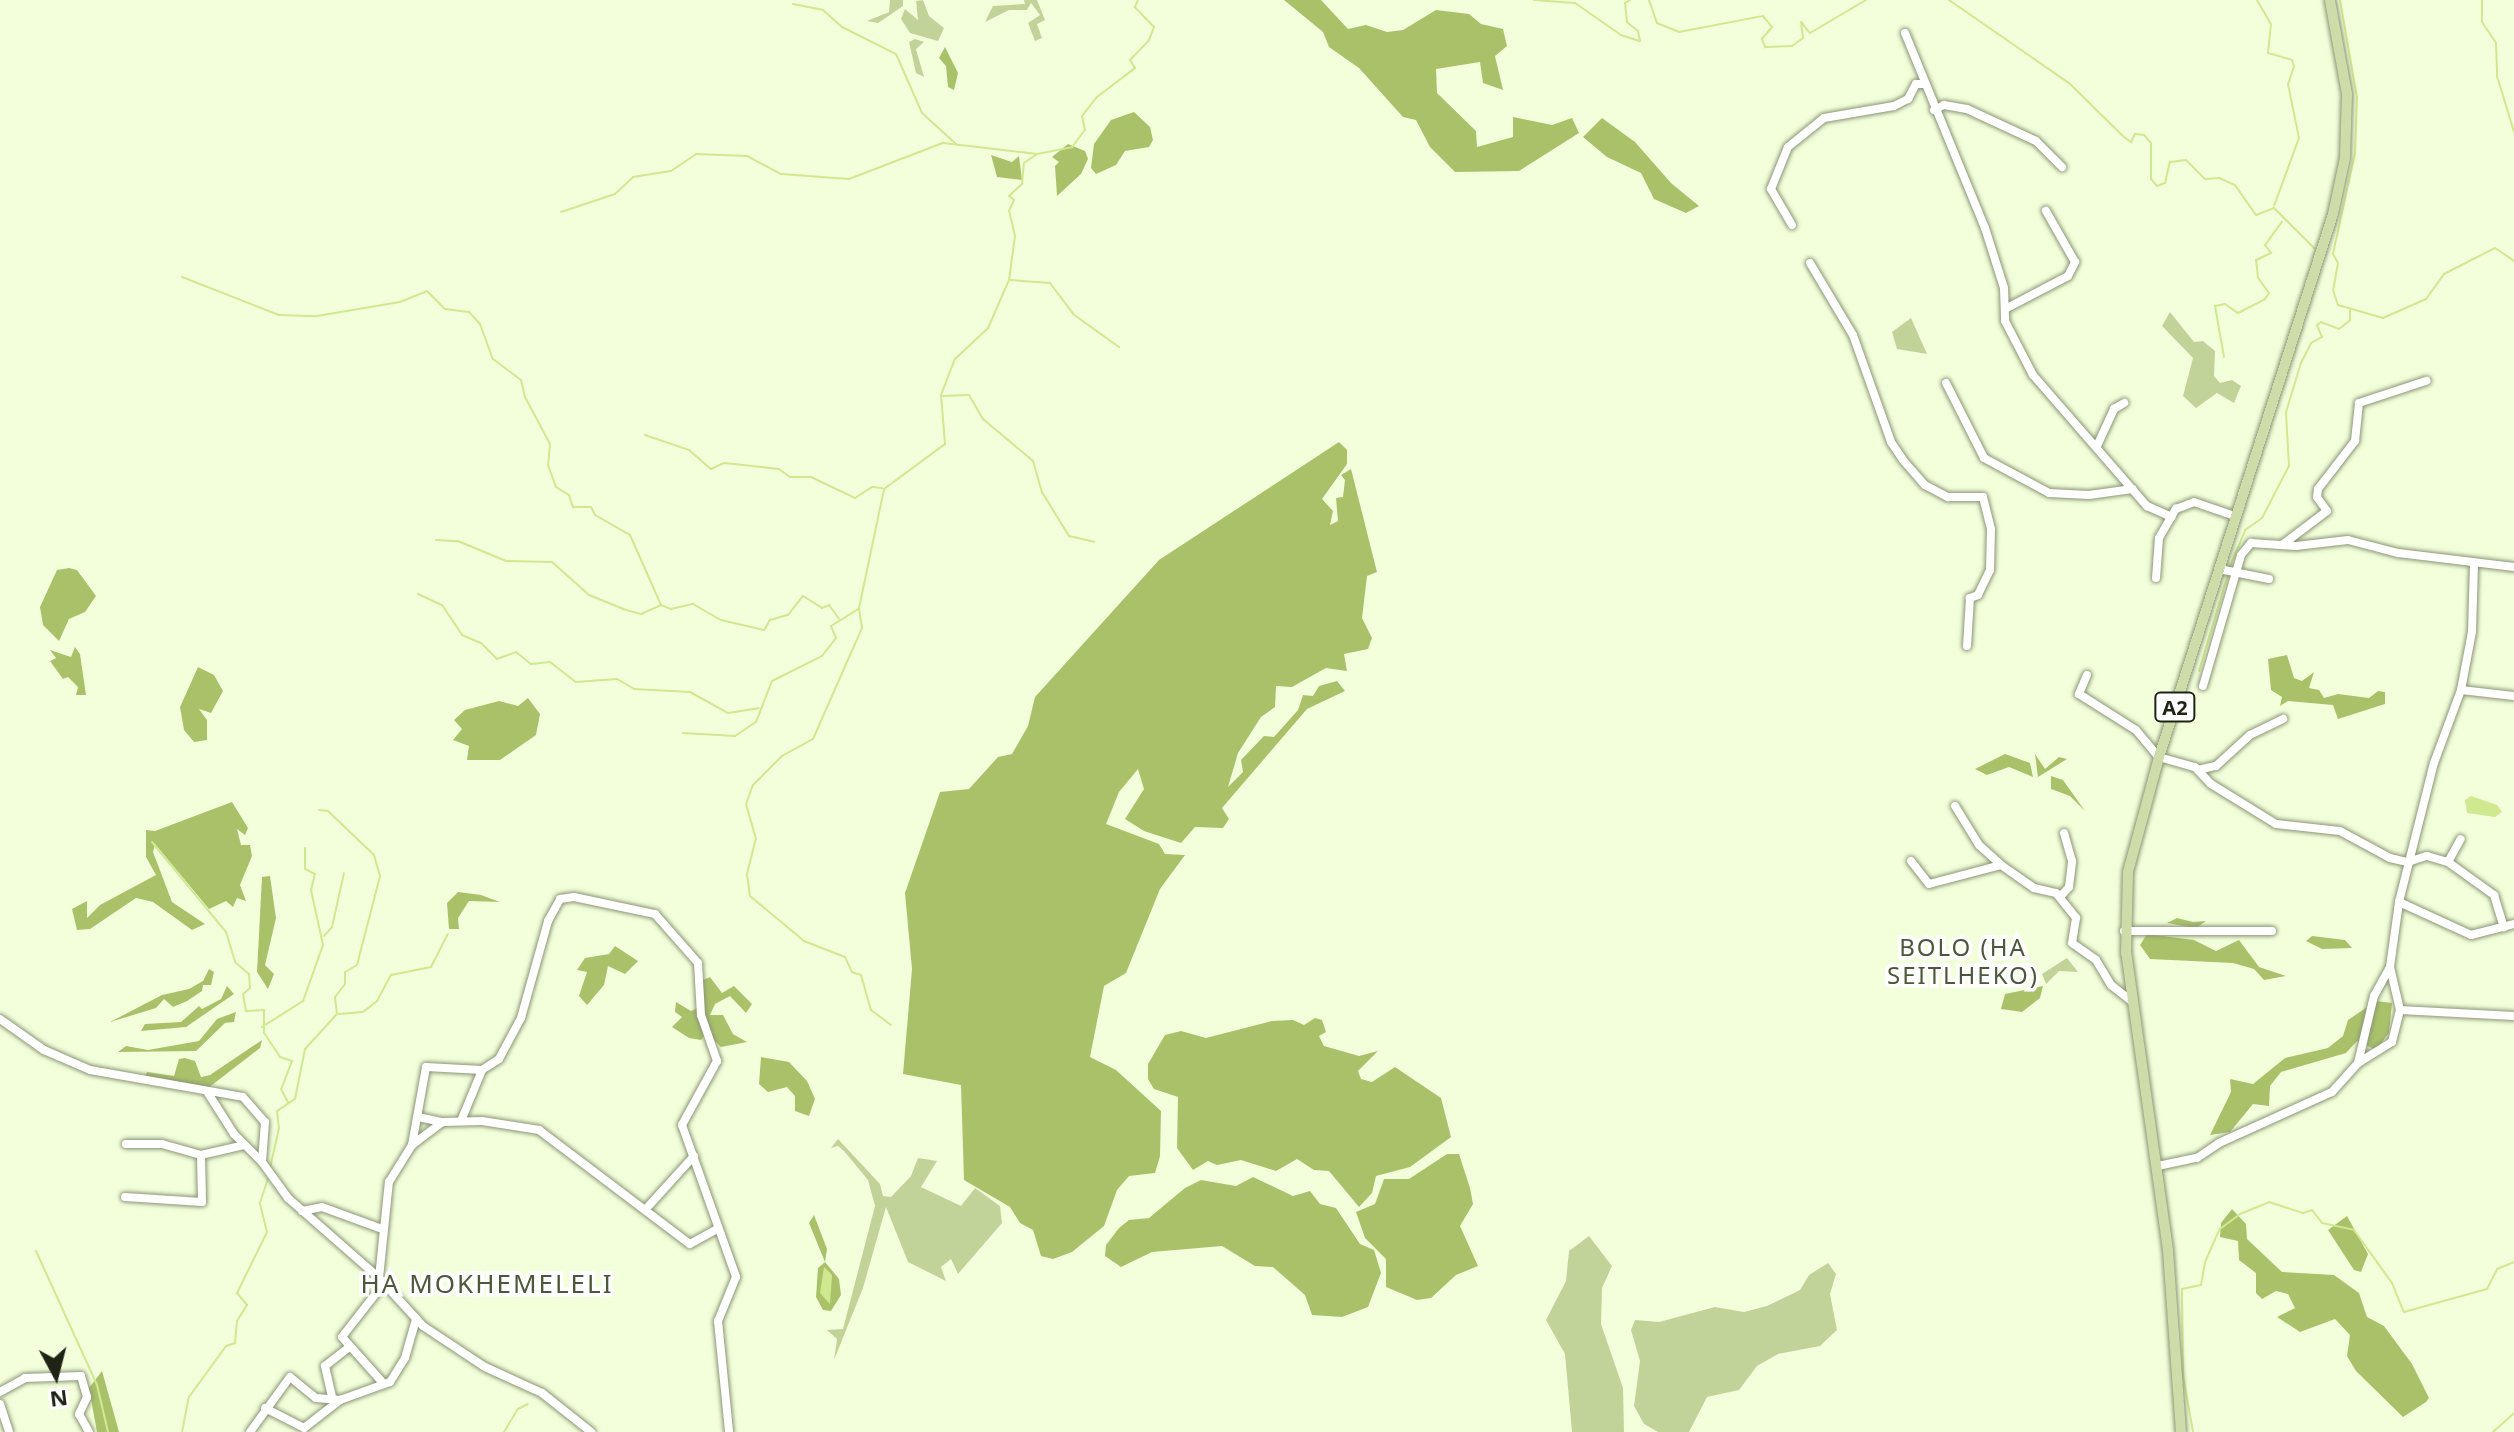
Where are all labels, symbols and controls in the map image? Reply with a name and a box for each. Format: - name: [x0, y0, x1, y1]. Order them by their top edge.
- road number: A2: [2153, 691, 2197, 723]
- district label: BOLO (HA SEITLHEKO): [1887, 933, 2039, 989]
- district label: HA MOKHEMELELI: [361, 1268, 613, 1300]
- north arrow: [16, 1336, 96, 1416]
- text: N: [48, 1384, 70, 1416]

